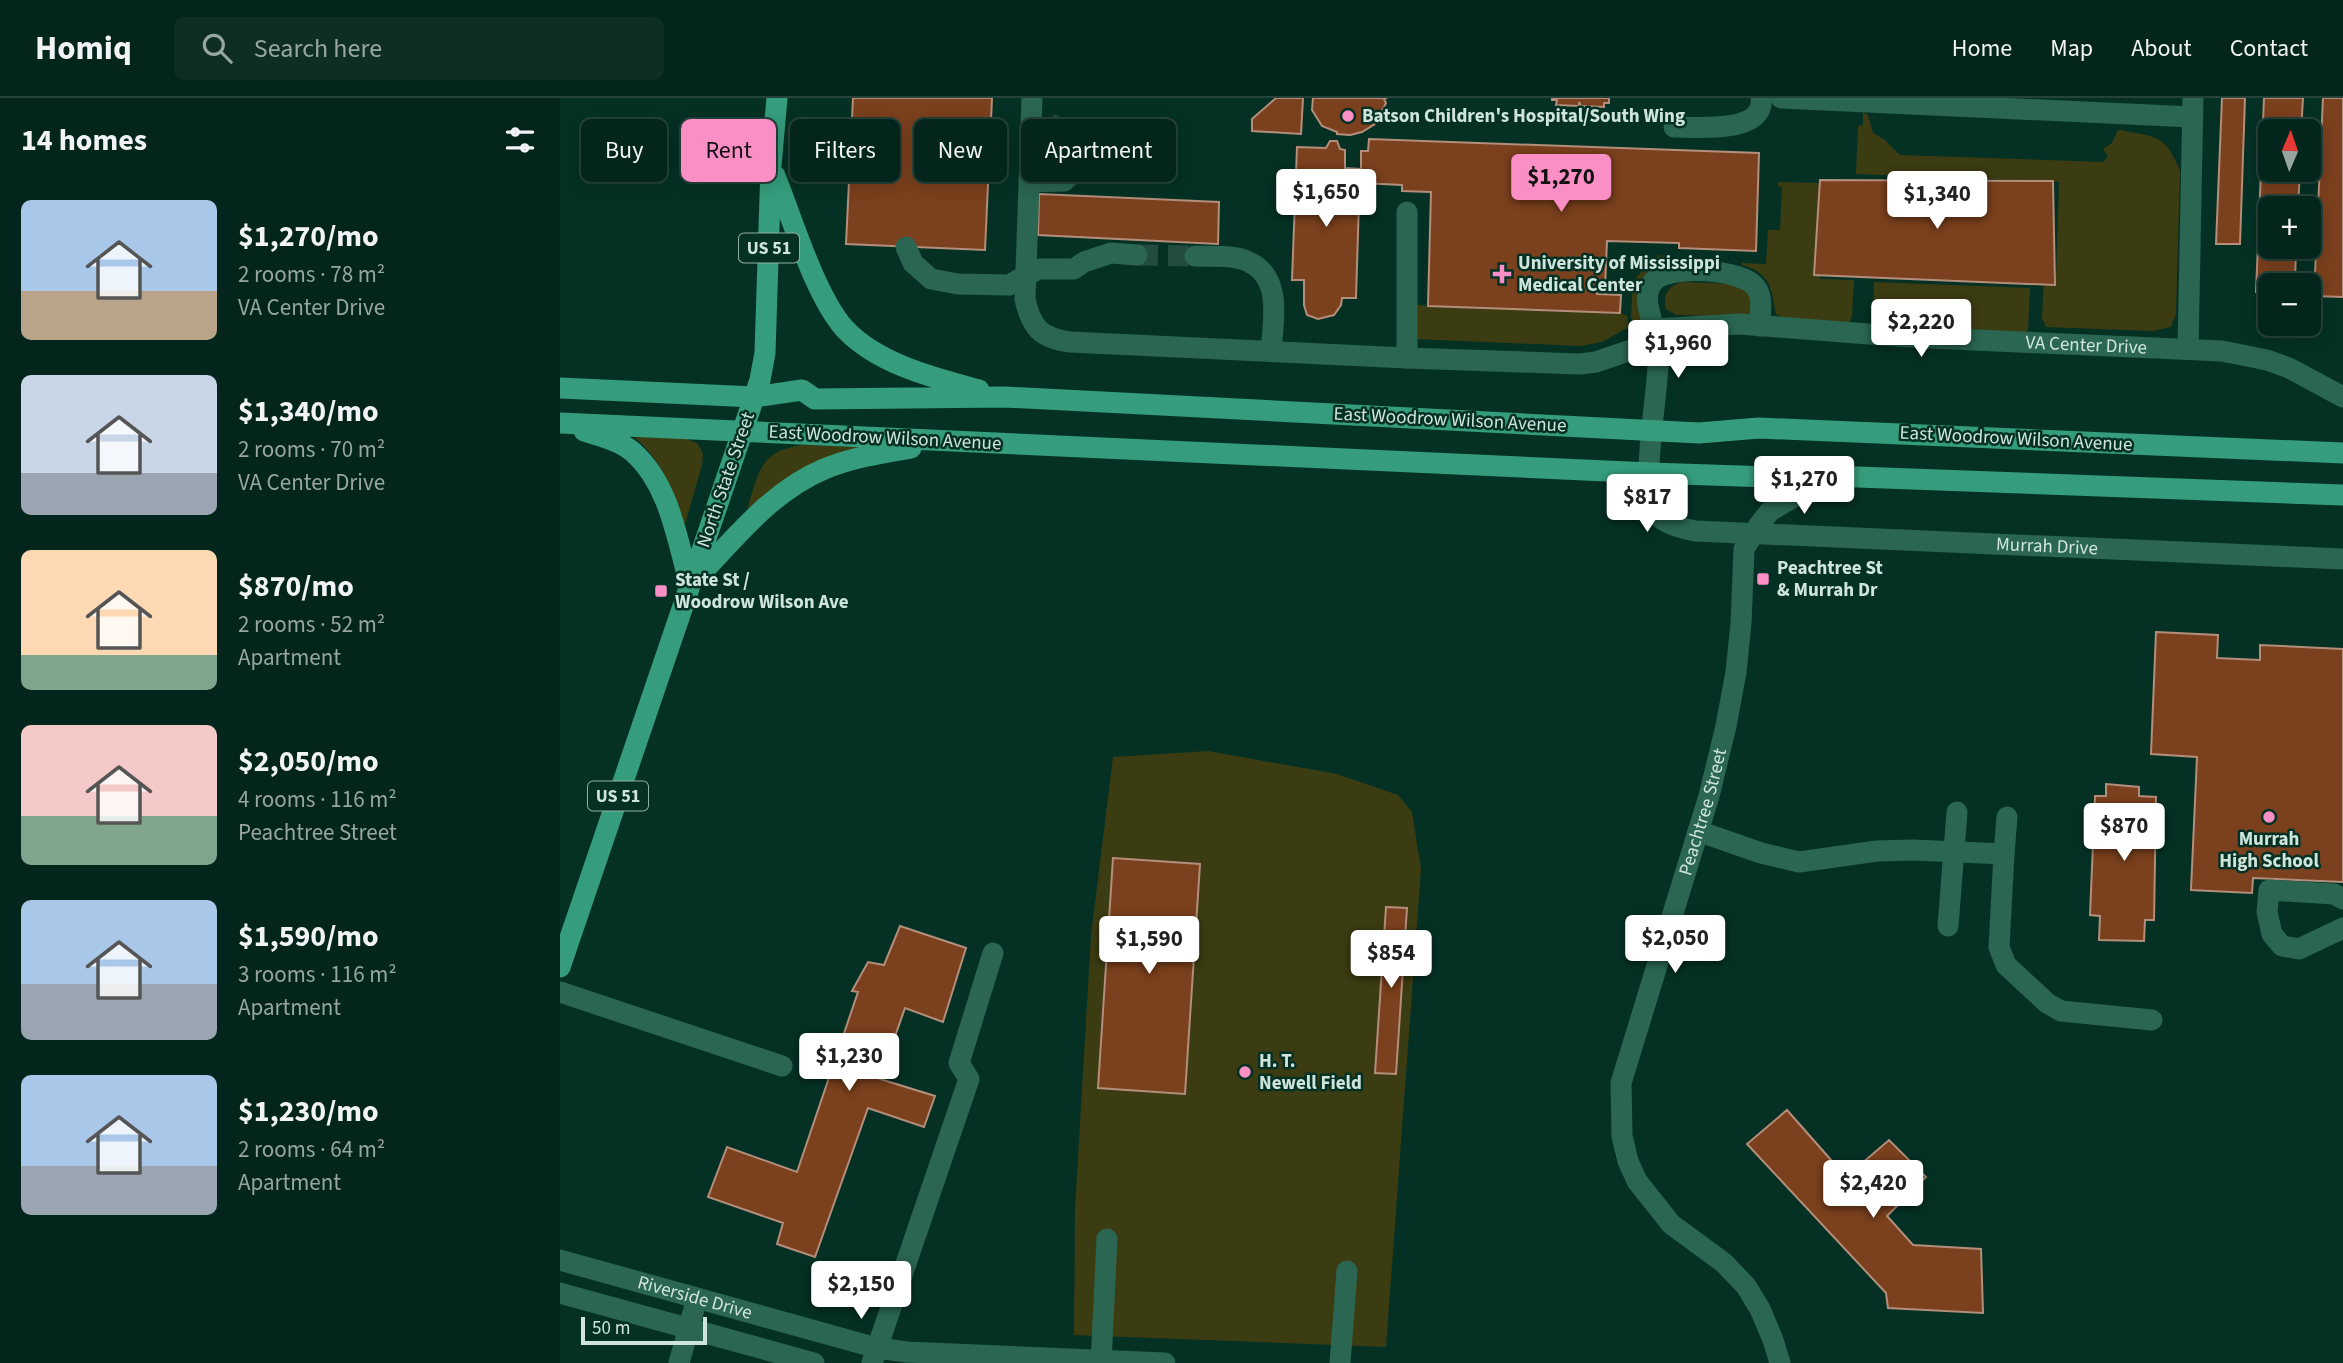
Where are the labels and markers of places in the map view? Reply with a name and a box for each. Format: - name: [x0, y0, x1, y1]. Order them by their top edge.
- place label: Batson Children's Hospital/South Wing: [1362, 103, 1685, 130]
- marker: Batson Children's Hospital/South Wing: [1340, 108, 1356, 124]
- pin: $1,270: [1504, 155, 1618, 214]
- pin: $1,650: [1269, 170, 1383, 229]
- pin: $1,340: [1880, 172, 1994, 231]
- place label: University of Mississippi Medical Center: [1518, 250, 1720, 299]
- marker: University of Mississippi Medical Center: [1492, 264, 1512, 284]
- pin: $2,220: [1864, 300, 1978, 359]
- pin: $1,960: [1621, 320, 1735, 380]
- pin: $1,270: [1747, 456, 1861, 516]
- pin: $817: [1606, 474, 1688, 534]
- place label: Peachtree St & Murrah Dr: [1777, 555, 1883, 604]
- place label: State St / Woodrow Wilson Ave: [675, 567, 849, 616]
- marker: Peachtree St & Murrah Dr: [1755, 571, 1771, 587]
- marker: State St / Woodrow Wilson Ave: [653, 583, 669, 599]
- pin: $870: [2083, 804, 2165, 863]
- marker: Murrah High School: [2261, 809, 2277, 825]
- place label: Murrah High School: [2219, 826, 2319, 875]
- pin: $1,590: [1092, 916, 1206, 976]
- pin: $2,050: [1618, 916, 1732, 975]
- pin: $854: [1350, 930, 1432, 990]
- pin: $1,230: [792, 1034, 906, 1093]
- place label: H. T. Newell Field: [1259, 1048, 1362, 1097]
- marker: H. T. Newell Field: [1237, 1064, 1253, 1080]
- pin: $2,420: [1816, 1160, 1930, 1220]
- pin: $2,150: [804, 1262, 918, 1321]

